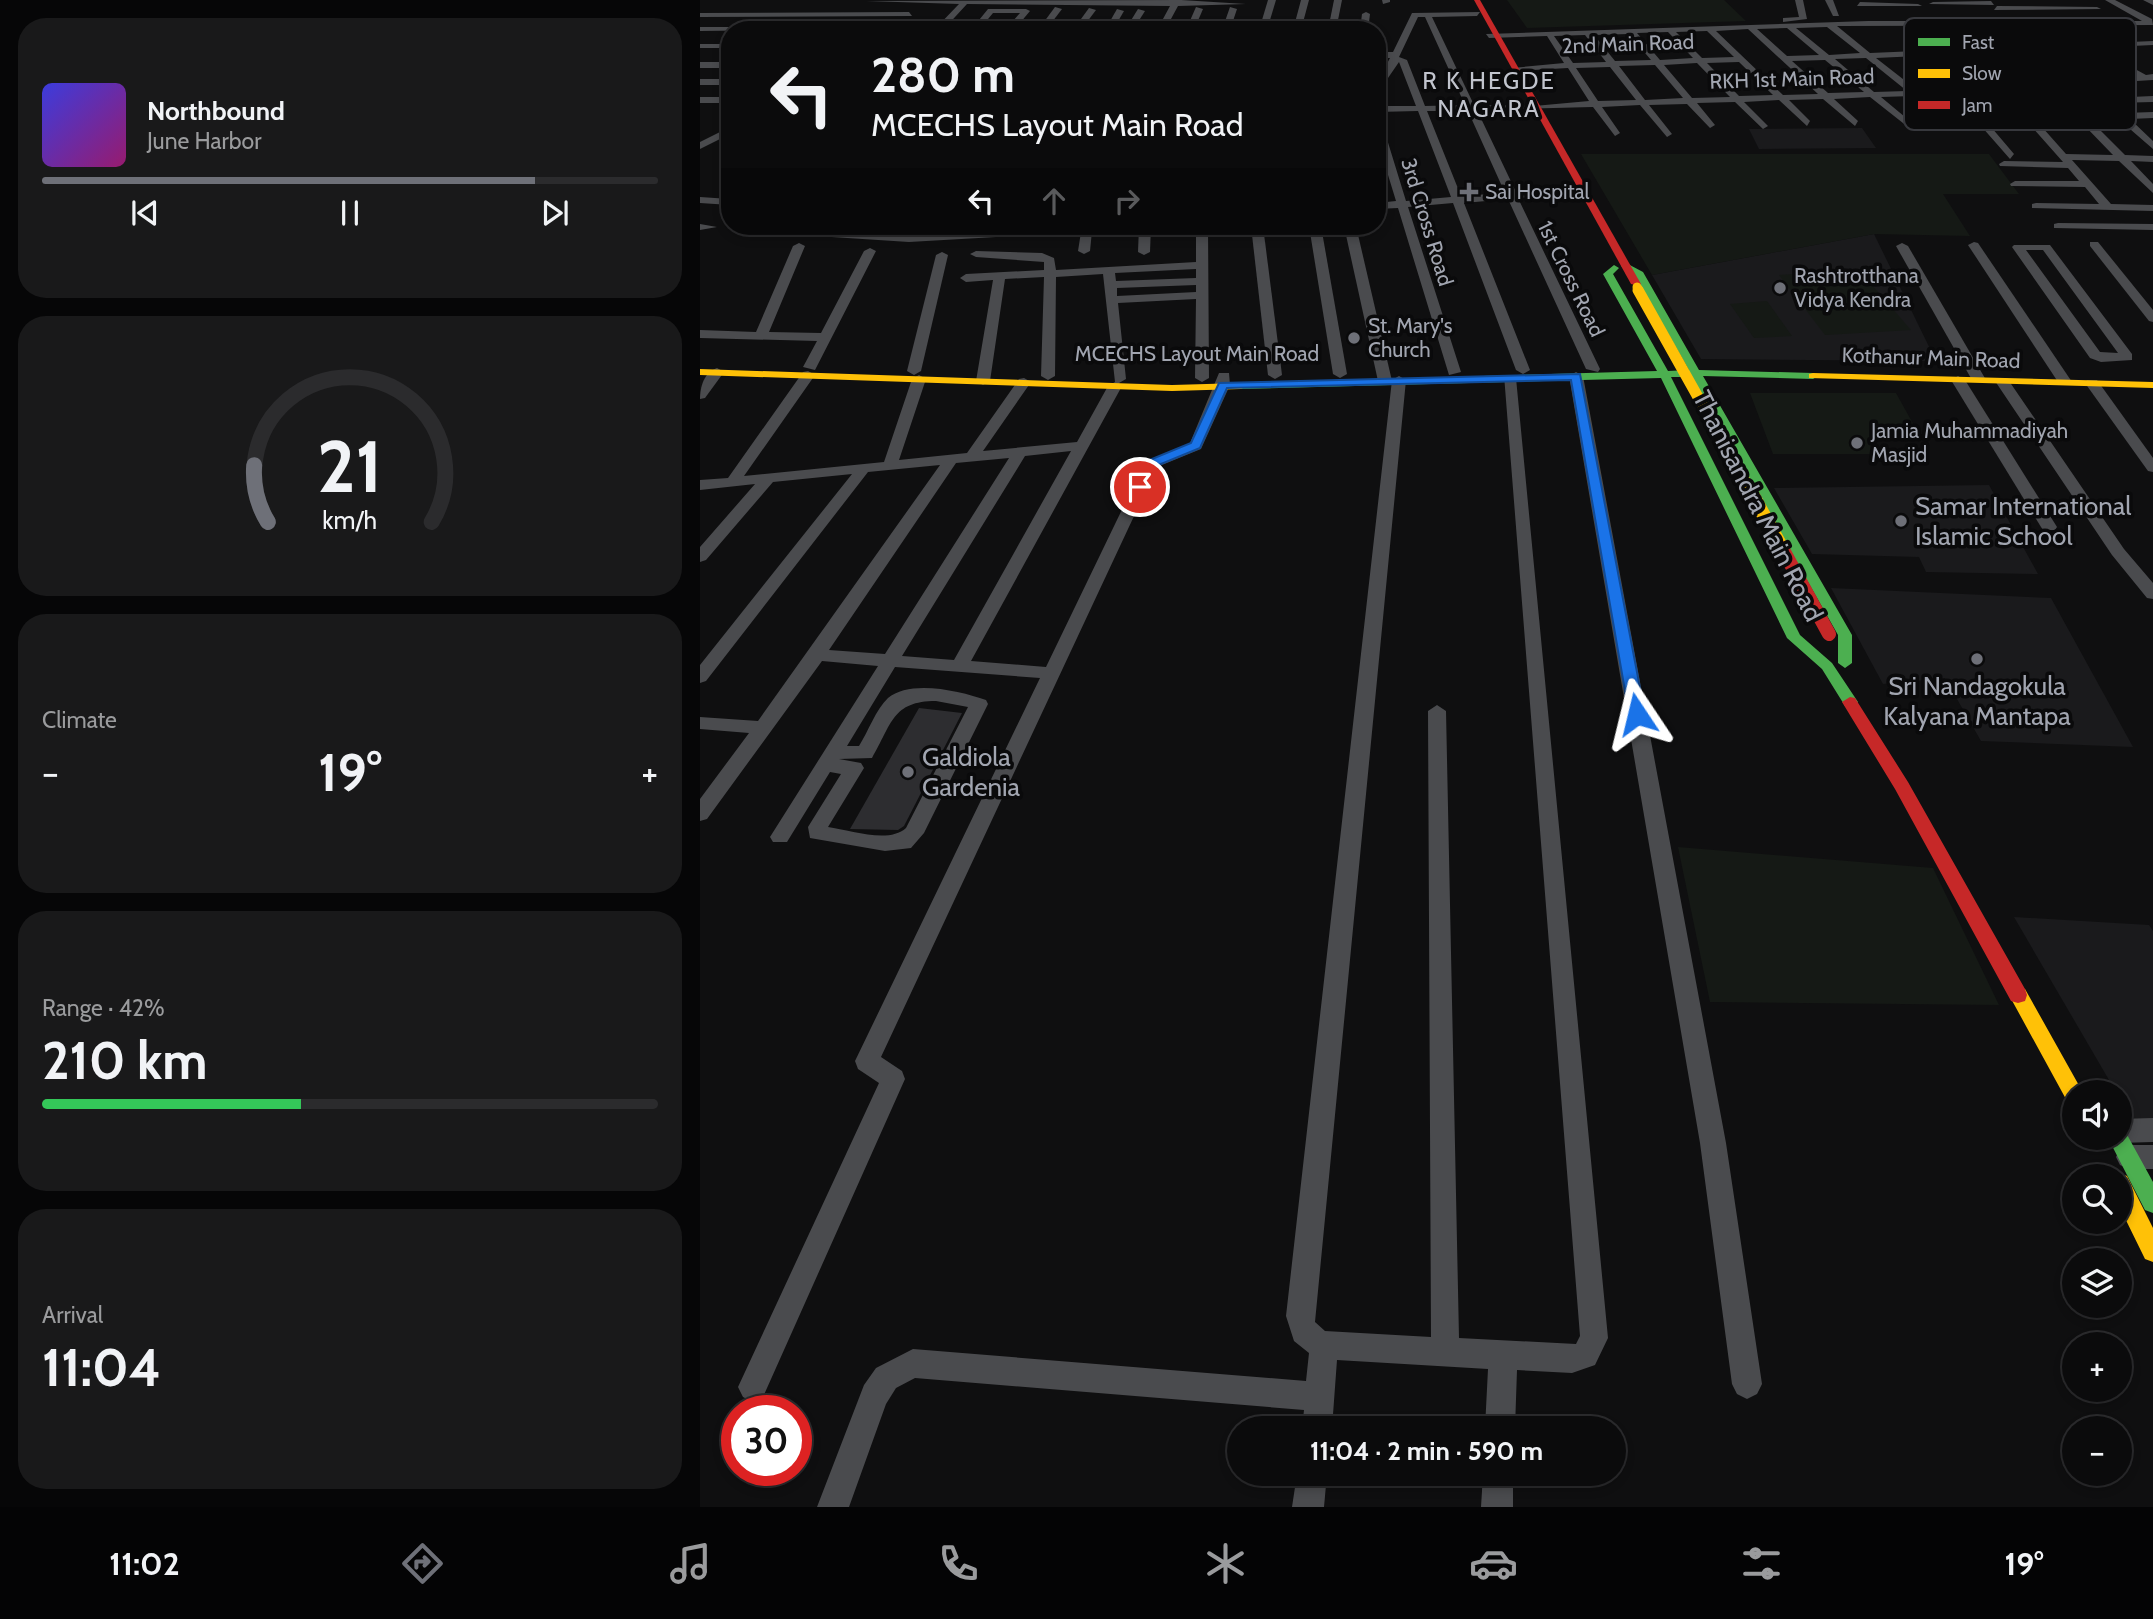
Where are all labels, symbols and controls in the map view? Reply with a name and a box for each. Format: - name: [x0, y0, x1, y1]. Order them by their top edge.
- legend: [1904, 18, 2136, 130]
- street label: 2nd Main Road: [1561, 29, 1695, 58]
- text: Fast: [1962, 31, 1995, 54]
- text: 280 m: [871, 45, 1015, 104]
- icon: left: [756, 49, 847, 140]
- text: Slow: [1962, 62, 2002, 85]
- street label: RKH 1st Main Road: [1709, 63, 1875, 94]
- district label: R K HEGDE NAGARA: [1422, 66, 1556, 123]
- text: Jam: [1961, 94, 1992, 117]
- text: Northbound: [147, 95, 285, 127]
- text: MCECHS Layout Main Road: [871, 105, 1243, 144]
- text: June Harbor: [147, 127, 261, 155]
- street label: 3rd Cross Road: [1396, 155, 1459, 289]
- place label: Sai Hospital: [1485, 179, 1590, 204]
- icon: left: [962, 182, 1000, 220]
- icon: ahead: [1035, 182, 1073, 220]
- icon: right: [1108, 182, 1146, 220]
- marker: Sai Hospital: [1459, 182, 1479, 202]
- icon: previous: [126, 194, 164, 232]
- icon: pause: [331, 194, 369, 232]
- icon: next: [536, 194, 574, 232]
- street label: 1st Cross Road: [1533, 217, 1610, 341]
- place label: Rashtrotthana Vidya Kendra: [1794, 263, 1919, 312]
- marker: Rashtrotthana Vidya Kendra: [1772, 280, 1788, 296]
- place label: St. Mary's Church: [1368, 313, 1453, 362]
- marker: St. Mary's Church: [1346, 330, 1362, 346]
- street label: MCECHS Layout Main Road: [1075, 341, 1319, 366]
- street label: Kothanur Main Road: [1841, 342, 2021, 373]
- street label: Thanisandra Main Road: [1686, 385, 1830, 627]
- place label: Jamia Muhammadiyah Masjid: [1870, 418, 2068, 468]
- text: 21: [317, 422, 383, 510]
- marker: Jamia Muhammadiyah Masjid: [1849, 435, 1865, 451]
- pin: [1110, 457, 1170, 517]
- icon: arrive: [1121, 468, 1159, 506]
- place label: Samar International Islamic School: [1915, 490, 2131, 552]
- text: km/h: [323, 504, 377, 534]
- marker: Samar International Islamic School: [1893, 513, 1909, 529]
- marker: Sri Nandagokula Kalyana Mantapa: [1969, 651, 1985, 667]
- place label: Sri Nandagokula Kalyana Mantapa: [1883, 670, 2071, 732]
- position arrow: [1600, 677, 1674, 751]
- text: Climate: [42, 706, 117, 734]
- text: 19°: [318, 741, 382, 804]
- place label: Galdiola Gardenia: [922, 741, 1021, 803]
- text: −: [42, 749, 59, 796]
- text: +: [641, 749, 658, 796]
- marker: Galdiola Gardenia: [900, 764, 916, 780]
- text: Range · 42%: [42, 994, 165, 1022]
- text: 210 km: [42, 1029, 208, 1092]
- map controls: [2062, 1080, 2132, 1486]
- button: sound: [2062, 1080, 2132, 1150]
- button: search: [2062, 1164, 2132, 1234]
- button: layers: [2062, 1248, 2132, 1318]
- text: Arrival: [42, 1301, 103, 1329]
- button: +: [2062, 1332, 2132, 1402]
- text: 11:04: [42, 1336, 161, 1399]
- speed limit sign: 30: [721, 1395, 812, 1486]
- button: −: [2062, 1416, 2132, 1486]
- text: 11:04 · 2 min · 590 m: [1310, 1435, 1543, 1467]
- icon: directions: [398, 1539, 447, 1588]
- icon: music: [666, 1539, 715, 1588]
- icon: phone: [934, 1539, 983, 1588]
- icon: climate: [1201, 1539, 1250, 1588]
- icon: car: [1469, 1539, 1518, 1588]
- icon: filters: [1737, 1539, 1786, 1588]
- text: 11:02: [109, 1544, 180, 1583]
- text: 19°: [2005, 1544, 2044, 1583]

